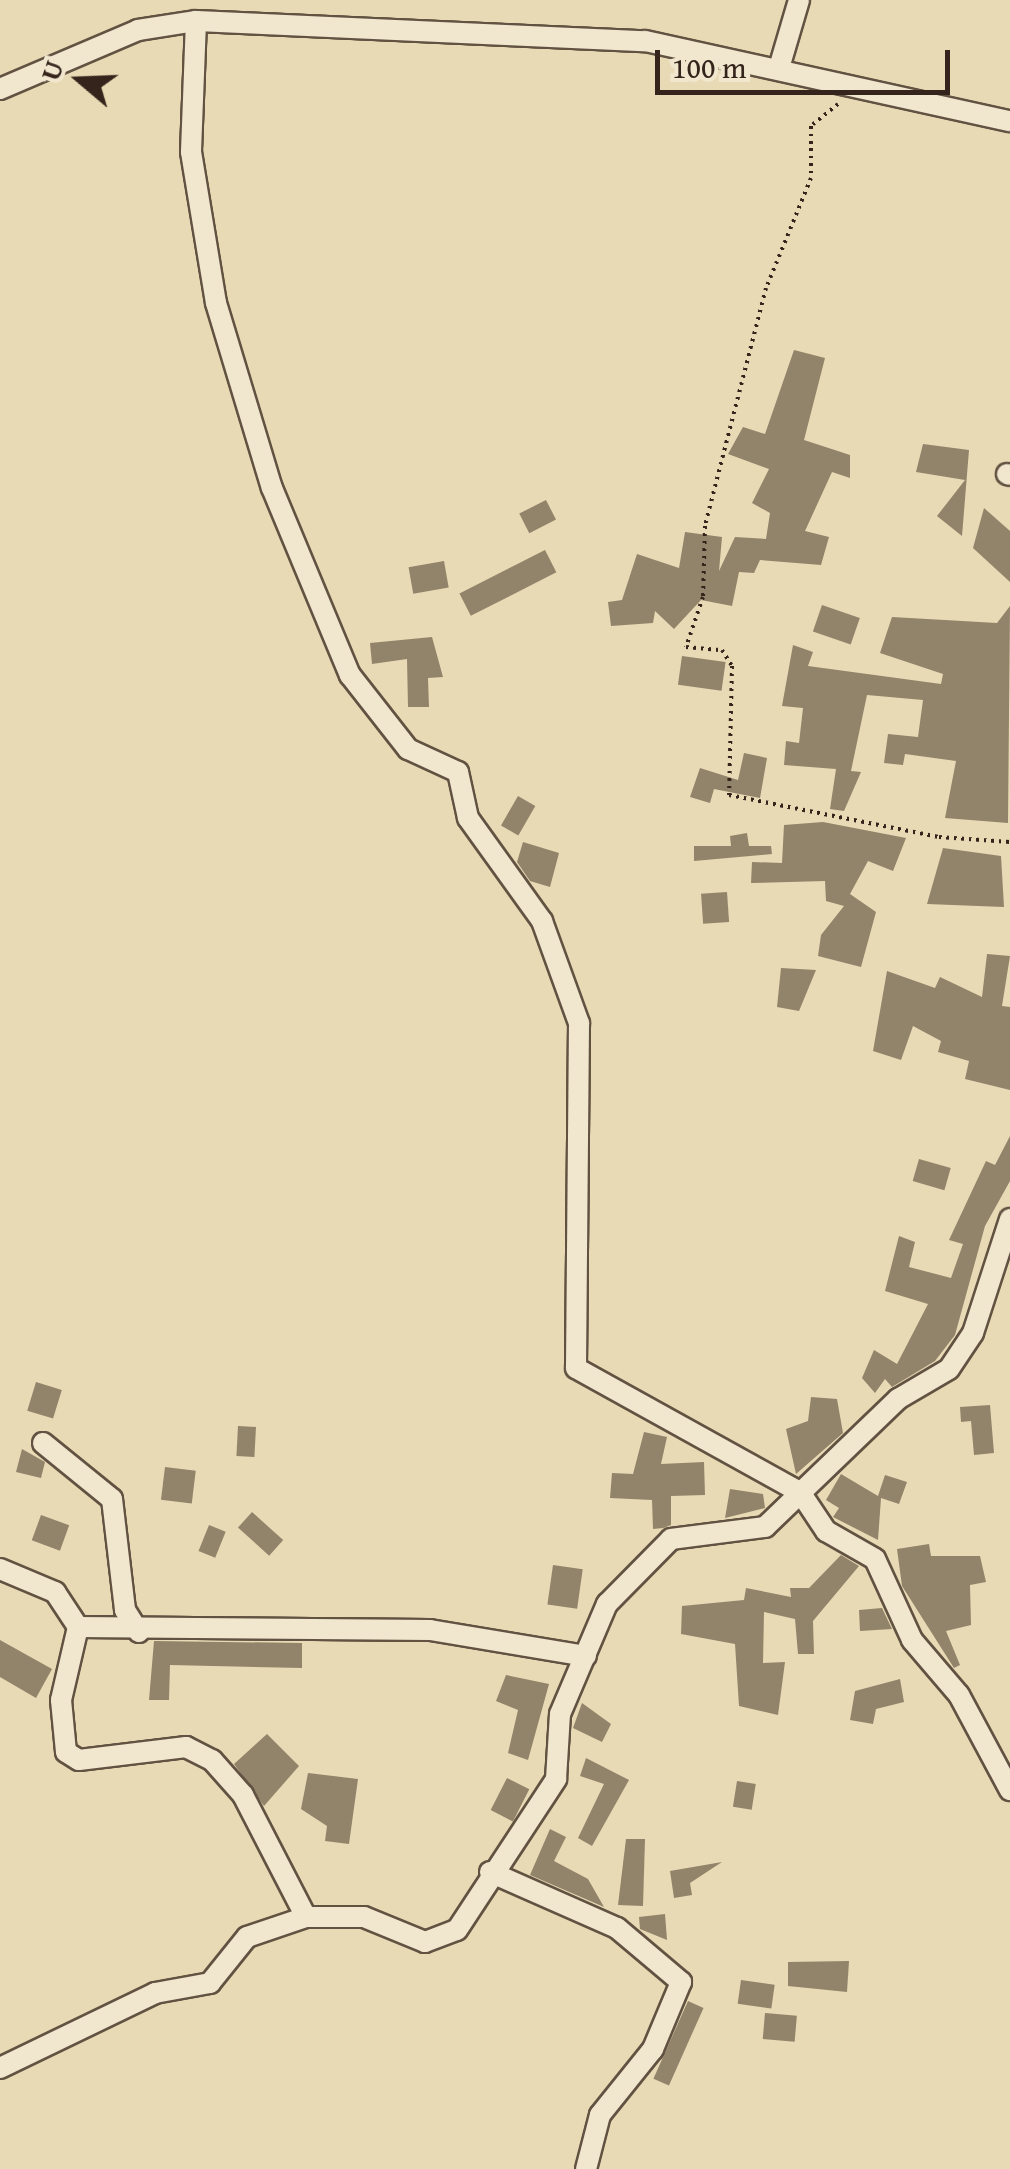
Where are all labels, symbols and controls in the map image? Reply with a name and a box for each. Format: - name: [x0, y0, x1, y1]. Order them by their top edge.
- north arrow: [30, 30, 130, 130]
- scale bar: [660, 30, 955, 92]
- text: 100 m: [672, 45, 746, 89]
- text: U: [29, 54, 74, 86]

